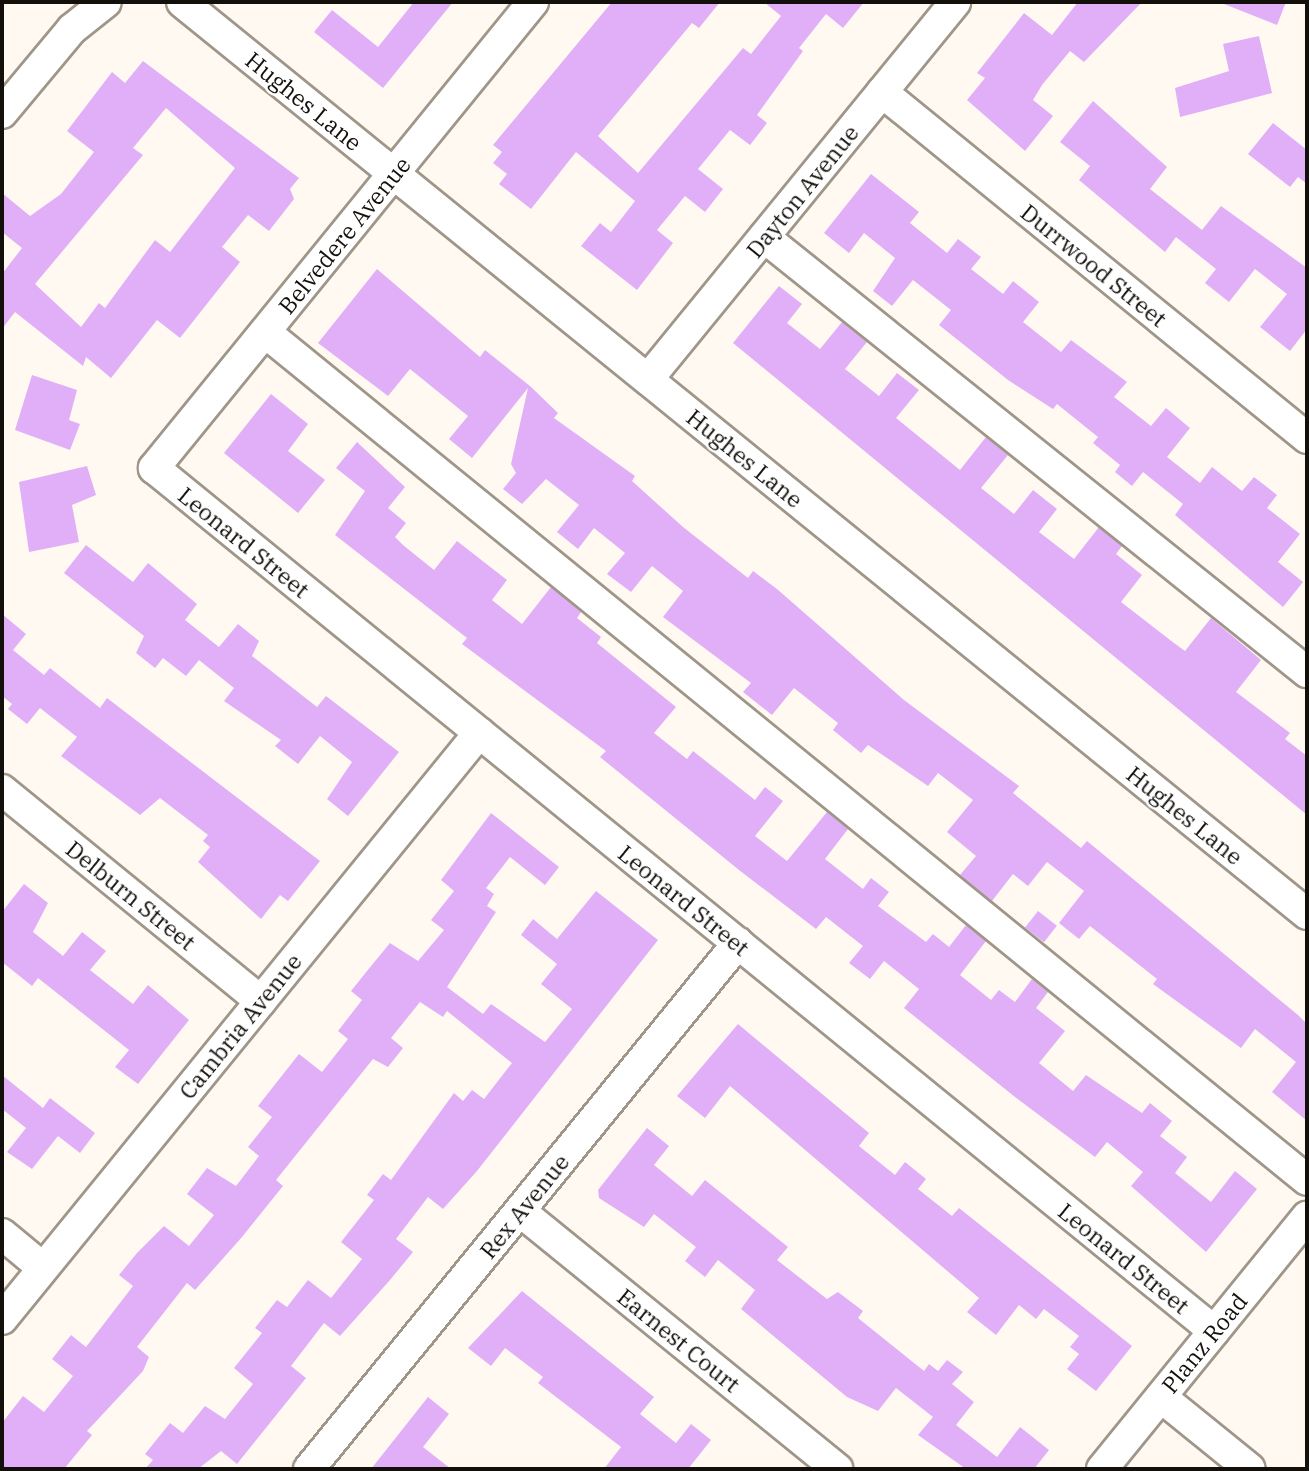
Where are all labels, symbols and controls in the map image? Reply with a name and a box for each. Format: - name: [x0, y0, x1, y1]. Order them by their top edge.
- street label: Hughes Lane: [240, 46, 368, 156]
- street label: Dayton Avenue: [740, 119, 864, 263]
- street label: Belvedere Avenue: [272, 151, 416, 319]
- street label: Durrwood Street: [1016, 198, 1172, 332]
- street label: Hughes Lane: [681, 403, 809, 513]
- street label: Leonard Street: [173, 481, 315, 603]
- street label: Hughes Lane: [1121, 760, 1249, 870]
- street label: Delburn Street: [61, 834, 201, 956]
- street label: Leonard Street: [613, 839, 755, 961]
- street label: Cambria Avenue: [173, 948, 307, 1104]
- street label: Rex Avenue: [474, 1148, 574, 1264]
- street label: Leonard Street: [1053, 1197, 1195, 1319]
- street label: Earnest Court: [612, 1282, 746, 1398]
- street label: Planz Road: [1155, 1288, 1253, 1398]

